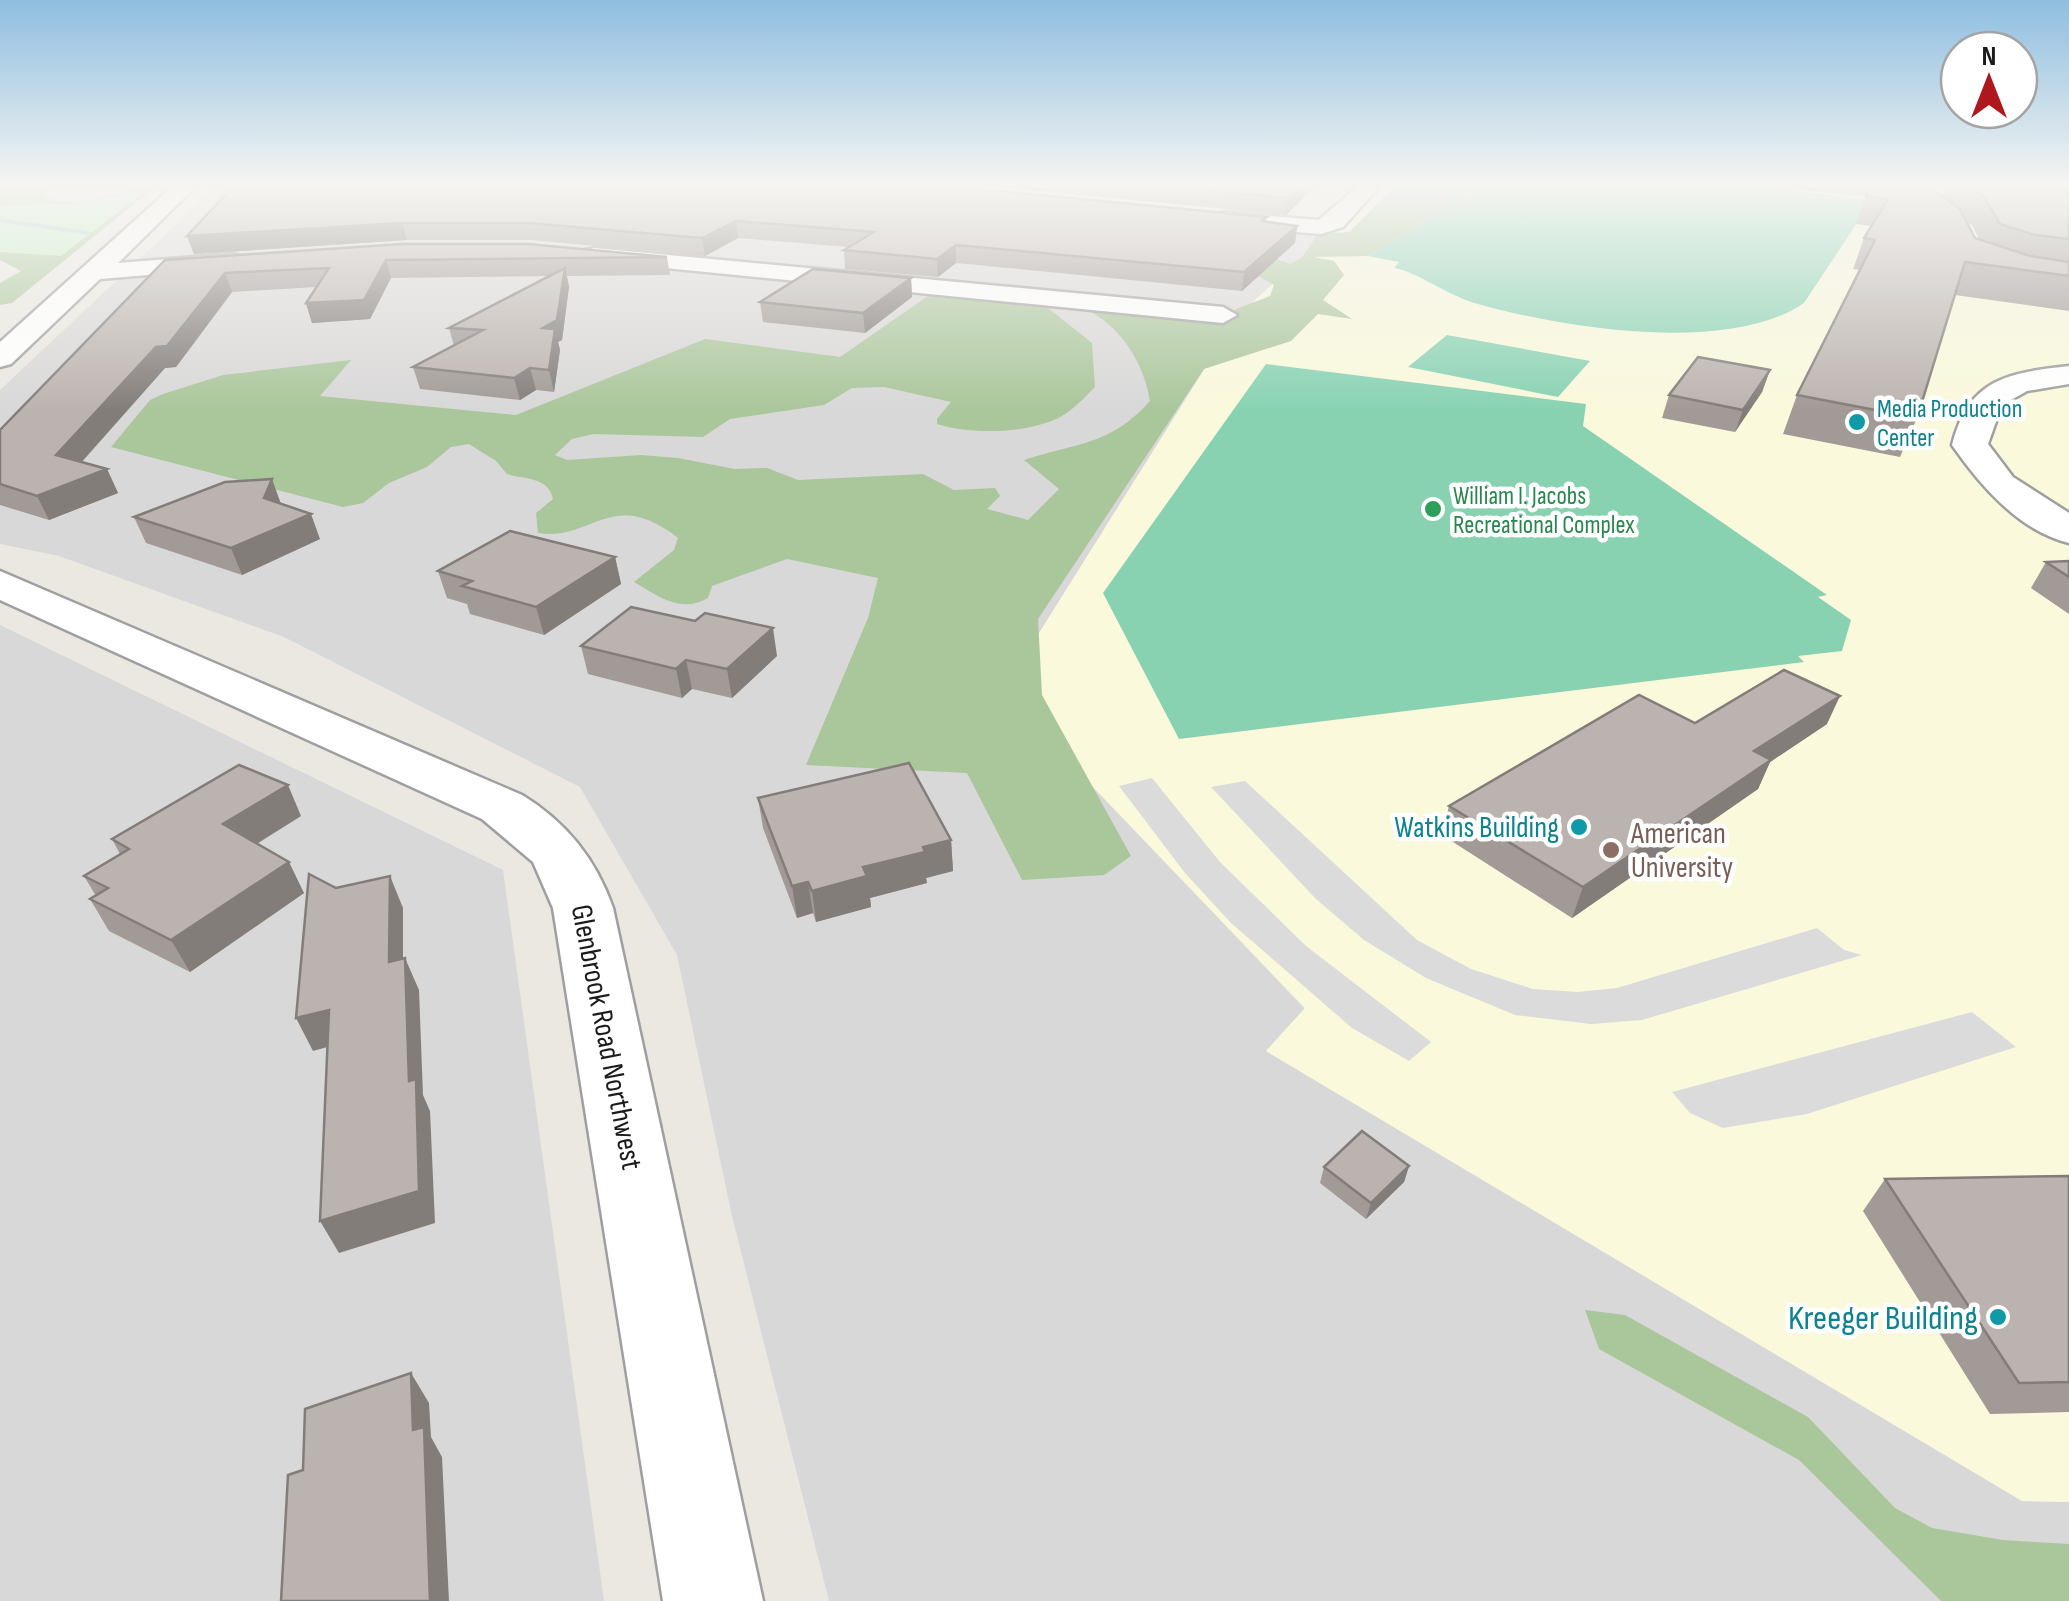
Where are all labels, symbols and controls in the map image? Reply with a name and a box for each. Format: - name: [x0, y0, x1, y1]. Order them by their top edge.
- north arrow: [1939, 30, 2039, 130]
- text: N: [1982, 40, 1996, 73]
- place label: Media Production Center: [1877, 394, 2022, 454]
- marker: Media Production Center: [1846, 411, 1868, 433]
- place label: William I. Jacobs Recreational Complex: [1453, 481, 1635, 541]
- marker: William I. Jacobs Recreational Complex: [1422, 498, 1444, 520]
- place label: Watkins Building: [1394, 810, 1559, 846]
- marker: Watkins Building: [1568, 816, 1590, 838]
- place label: American University: [1630, 816, 1733, 886]
- marker: American University: [1600, 839, 1622, 861]
- street label: Glenbrook Road Northwest: [563, 902, 649, 1173]
- place label: Kreeger Building: [1788, 1297, 1978, 1340]
- marker: Kreeger Building: [1987, 1306, 2009, 1328]

